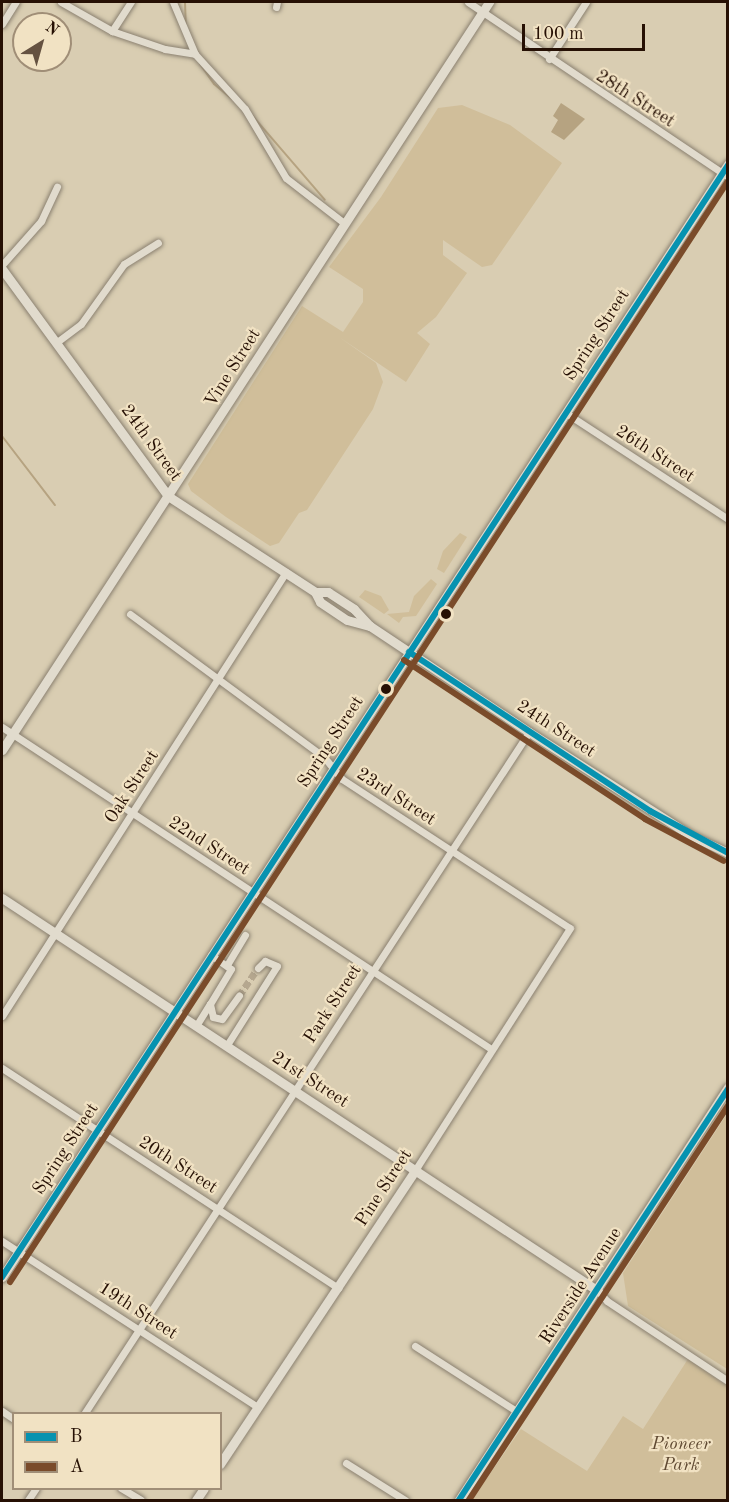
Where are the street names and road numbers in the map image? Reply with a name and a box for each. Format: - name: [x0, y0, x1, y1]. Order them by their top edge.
- street label: 28th Street: [591, 66, 679, 132]
- street label: Spring Street: [559, 285, 635, 385]
- street label: Vine Street: [200, 325, 266, 411]
- street label: 24th Street: [116, 400, 186, 486]
- street label: 26th Street: [611, 421, 699, 487]
- street label: Spring Street: [293, 692, 369, 792]
- street label: 24th Street: [512, 696, 600, 762]
- street label: Oak Street: [100, 746, 164, 828]
- street label: 23rd Street: [352, 763, 440, 831]
- street label: 22nd Street: [164, 812, 254, 880]
- street label: Park Street: [299, 960, 367, 1048]
- street label: 21st Street: [267, 1047, 353, 1113]
- street label: Spring Street: [28, 1099, 104, 1199]
- street label: 20th Street: [134, 1132, 222, 1198]
- street label: Pine Street: [351, 1145, 417, 1231]
- street label: Riverside Avenue: [535, 1224, 627, 1348]
- street label: 19th Street: [94, 1278, 182, 1344]

